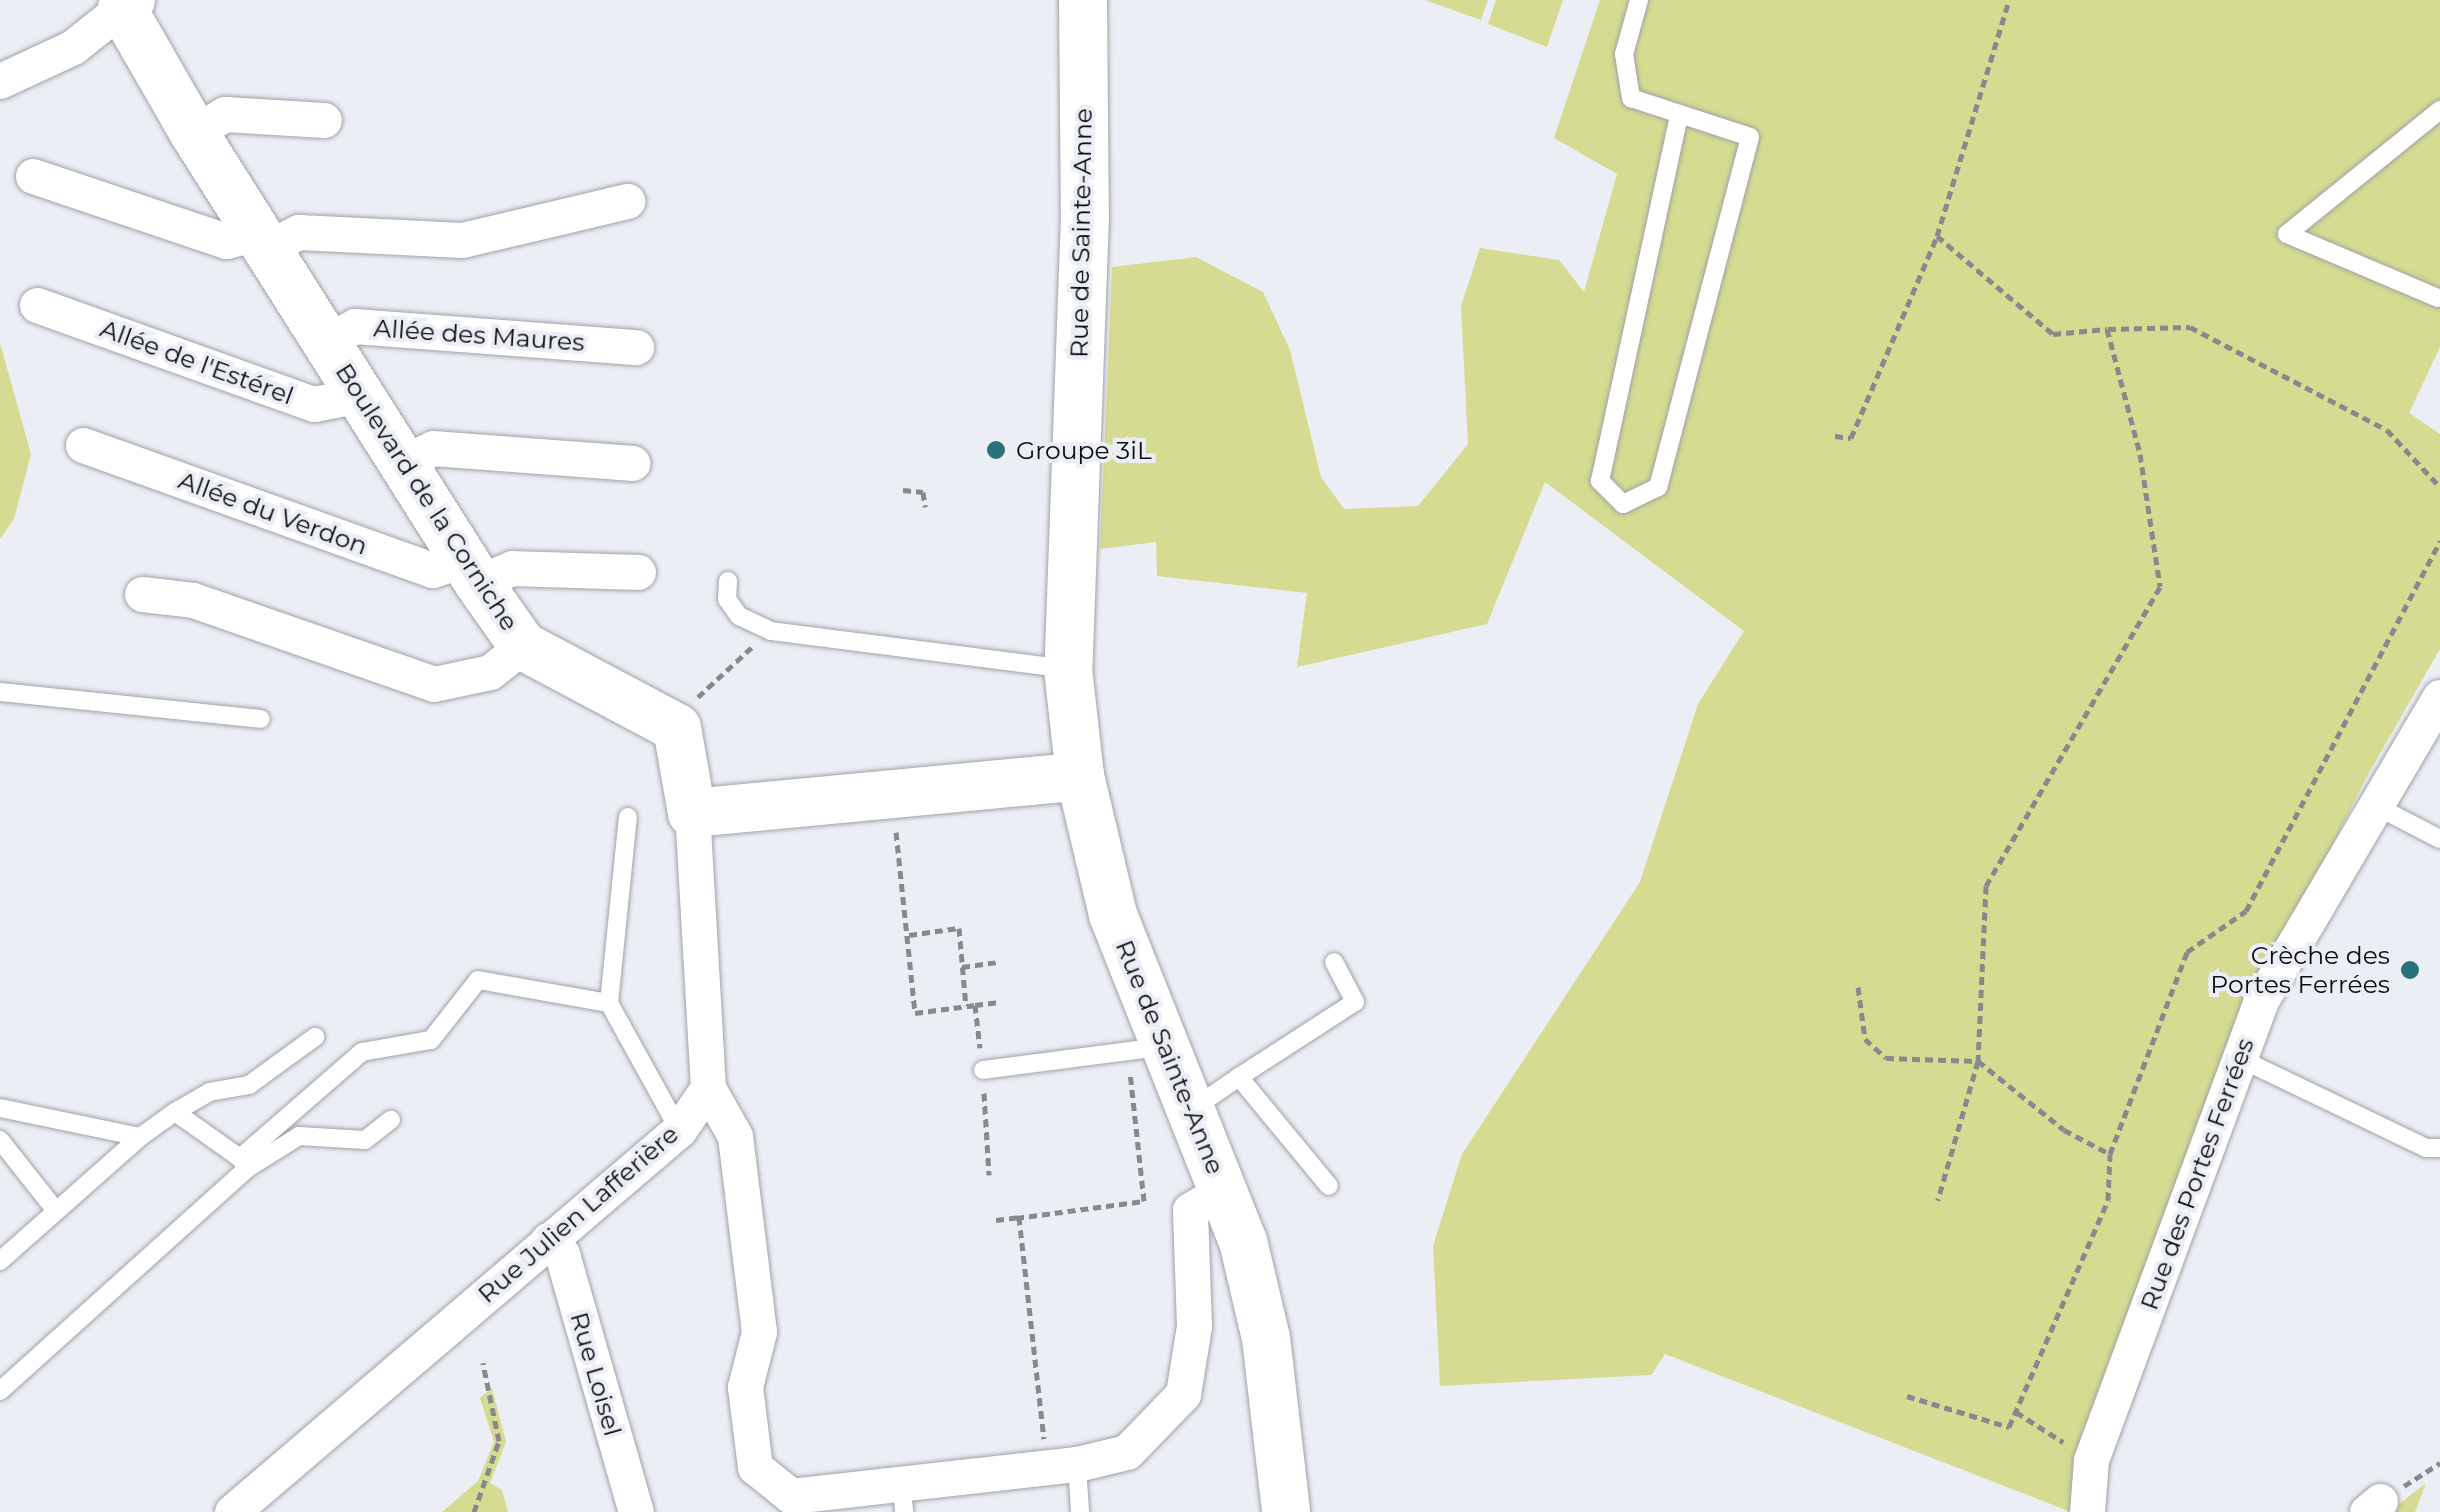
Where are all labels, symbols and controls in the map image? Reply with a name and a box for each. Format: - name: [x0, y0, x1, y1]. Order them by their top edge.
- street label: Rue de Sainte-Anne: [1064, 108, 1098, 358]
- street label: Allée de l'Estérel: [96, 313, 298, 411]
- street label: Allée des Maures: [373, 313, 585, 357]
- street label: Boulevard de la Corniche: [329, 358, 525, 636]
- place label: Groupe 3iL: [1016, 435, 1152, 465]
- marker: Groupe 3iL: [985, 439, 1007, 461]
- street label: Allée du Verdon: [174, 465, 372, 561]
- street label: Rue de Sainte-Anne: [1109, 936, 1231, 1178]
- place label: Crèche des Portes Ferrées: [2210, 941, 2390, 1000]
- marker: Crèche des Portes Ferrées: [2399, 959, 2421, 981]
- street label: Rue des Portes Ferrées: [2134, 1034, 2260, 1314]
- street label: Rue Julien Lafferière: [472, 1119, 684, 1309]
- street label: Rue Loisel: [564, 1309, 628, 1439]

